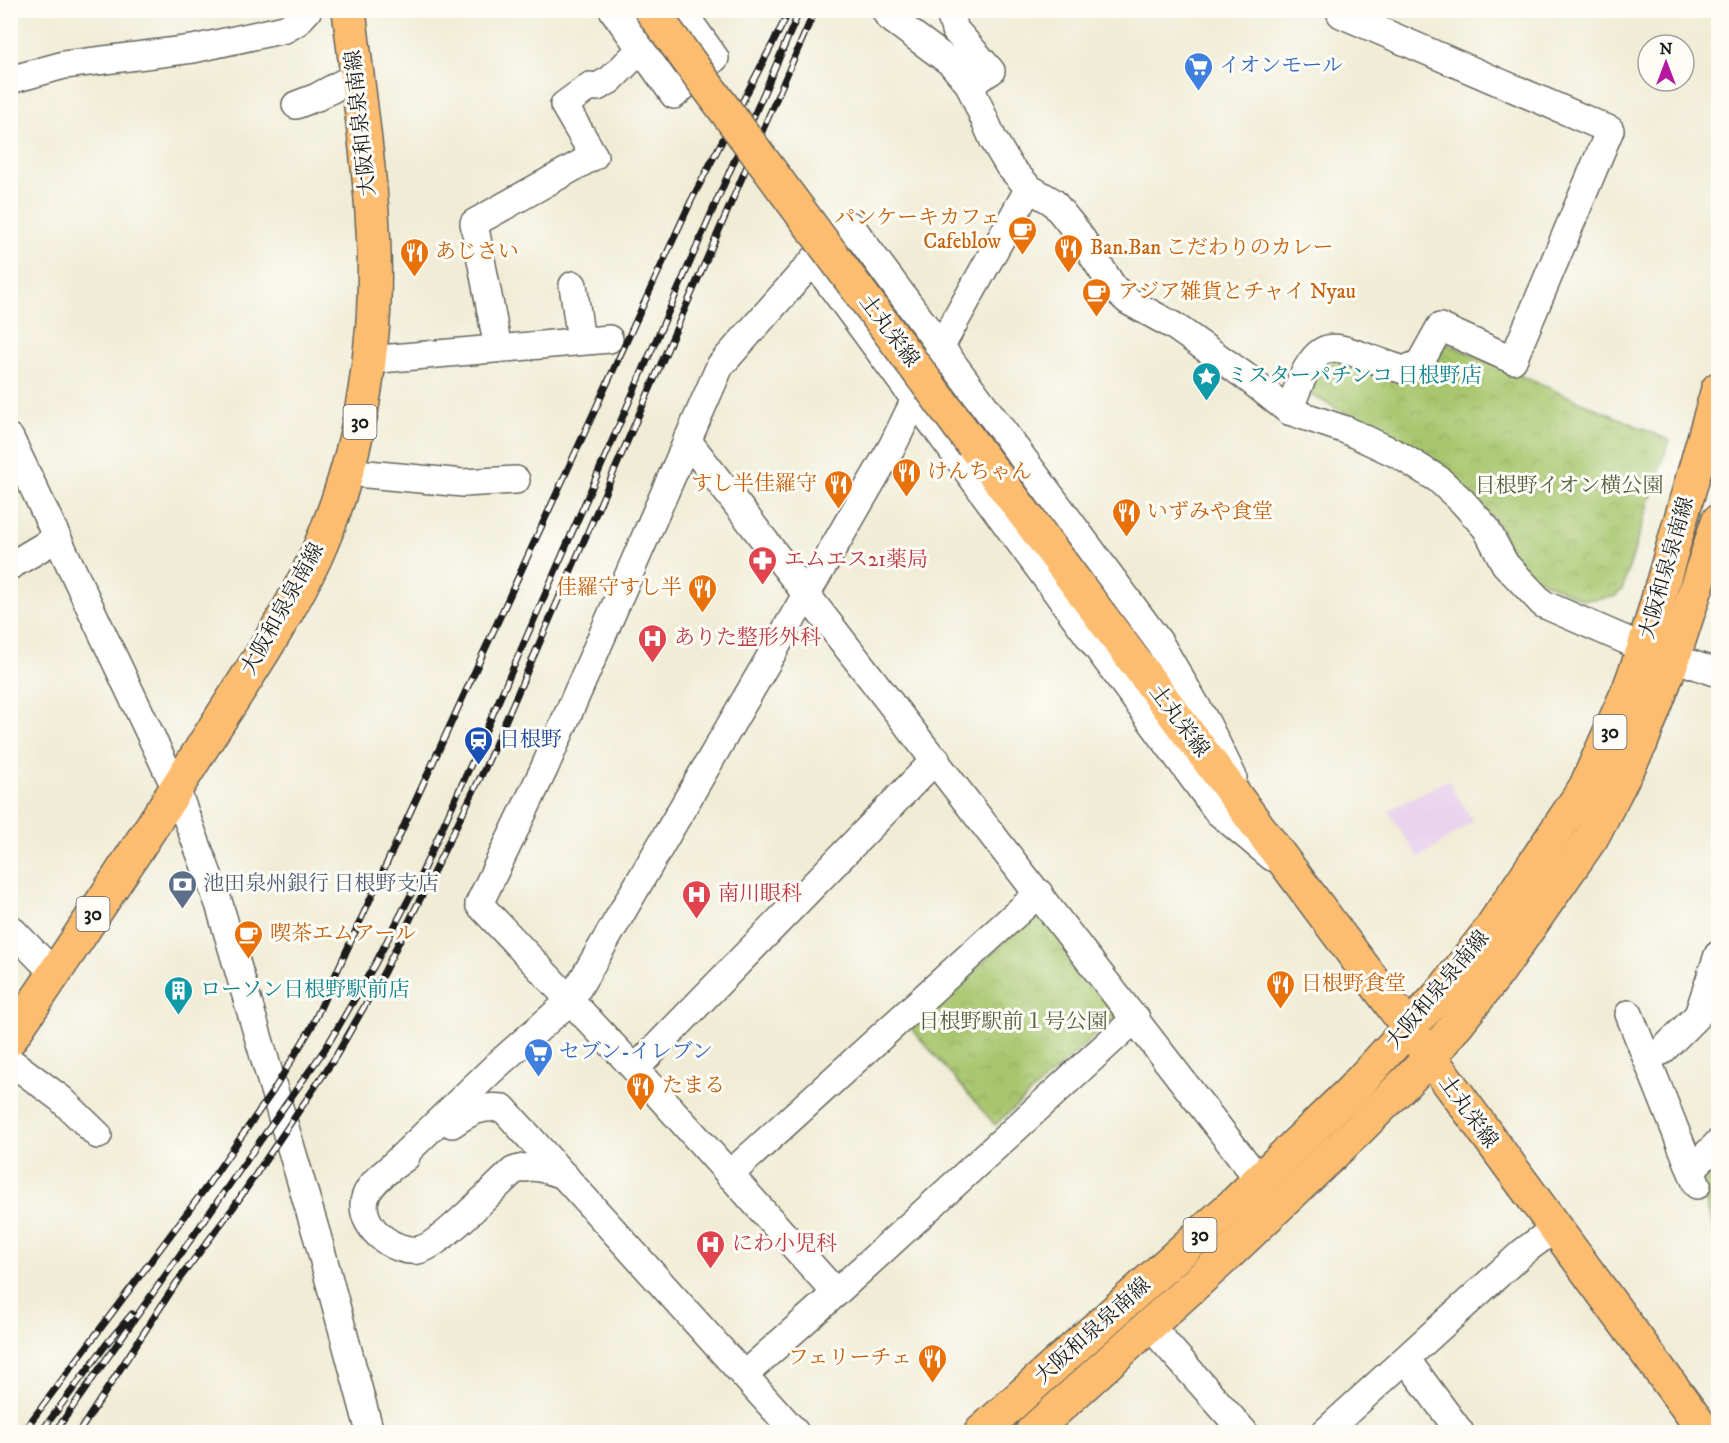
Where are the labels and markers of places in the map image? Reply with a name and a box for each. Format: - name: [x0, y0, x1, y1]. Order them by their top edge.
- supermarket icon: イオンモール: [1182, 50, 1214, 92]
- place label: イオンモール: [1219, 53, 1343, 79]
- place label: パンケーキカフェ Cafeblow: [834, 205, 1002, 255]
- cafe icon: パンケーキカフェ Cafeblow: [1006, 214, 1038, 256]
- restaurant icon: Ban.Ban こだわりのカレー: [1053, 232, 1085, 274]
- place label: Ban.Ban こだわりのカレー: [1090, 235, 1334, 261]
- restaurant icon: あじさい: [398, 236, 430, 278]
- place label: あじさい: [435, 239, 519, 265]
- cafe icon: アジア雑貨とチャイ Nyau: [1081, 276, 1113, 318]
- place label: アジア雑貨とチャイ Nyau: [1118, 279, 1356, 305]
- place icon: ミスターパチンコ 日根野店: [1190, 360, 1222, 402]
- place label: ミスターパチンコ 日根野店: [1227, 363, 1481, 389]
- restaurant icon: けんちゃん: [890, 456, 922, 498]
- place label: けんちゃん: [927, 459, 1032, 485]
- restaurant icon: すし半佳羅守: [822, 468, 854, 510]
- place label: すし半佳羅守: [691, 471, 817, 497]
- restaurant icon: いずみや食堂: [1110, 496, 1142, 538]
- place label: いずみや食堂: [1147, 499, 1273, 525]
- pharmacy icon: エムエス21薬局: [747, 544, 779, 586]
- place label: エムエス21薬局: [784, 547, 928, 573]
- restaurant icon: 佳羅守すし半: [687, 572, 719, 614]
- place label: 佳羅守すし半: [556, 575, 682, 601]
- hospital icon: ありた整形外科: [637, 622, 669, 664]
- place label: ありた整形外科: [674, 625, 821, 651]
- station icon: 日根野: [462, 724, 494, 766]
- place label: 日根野: [499, 727, 562, 753]
- bank icon: 池田泉州銀行 日根野支店: [166, 868, 198, 910]
- place label: 池田泉州銀行 日根野支店: [203, 871, 439, 897]
- hospital icon: 南川眼科: [681, 878, 713, 920]
- place label: 南川眼科: [718, 881, 802, 907]
- cafe icon: 喫茶エムアール: [233, 918, 265, 960]
- place label: 喫茶エムアール: [270, 921, 416, 947]
- restaurant icon: 日根野食堂: [1264, 968, 1296, 1010]
- place label: 日根野食堂: [1301, 971, 1406, 997]
- building icon: ローソン日根野駅前店: [163, 974, 195, 1016]
- place label: ローソン日根野駅前店: [200, 977, 409, 1003]
- supermarket icon: セブン-イレブン: [522, 1036, 554, 1078]
- place label: セブン-イレブン: [559, 1039, 713, 1065]
- restaurant icon: たまる: [625, 1070, 657, 1112]
- place label: たまる: [662, 1073, 725, 1099]
- hospital icon: にわ小児科: [695, 1228, 727, 1270]
- place label: にわ小児科: [732, 1231, 837, 1257]
- restaurant icon: フェリーチェ: [917, 1342, 949, 1384]
- place label: フェリーチェ: [788, 1345, 912, 1371]

